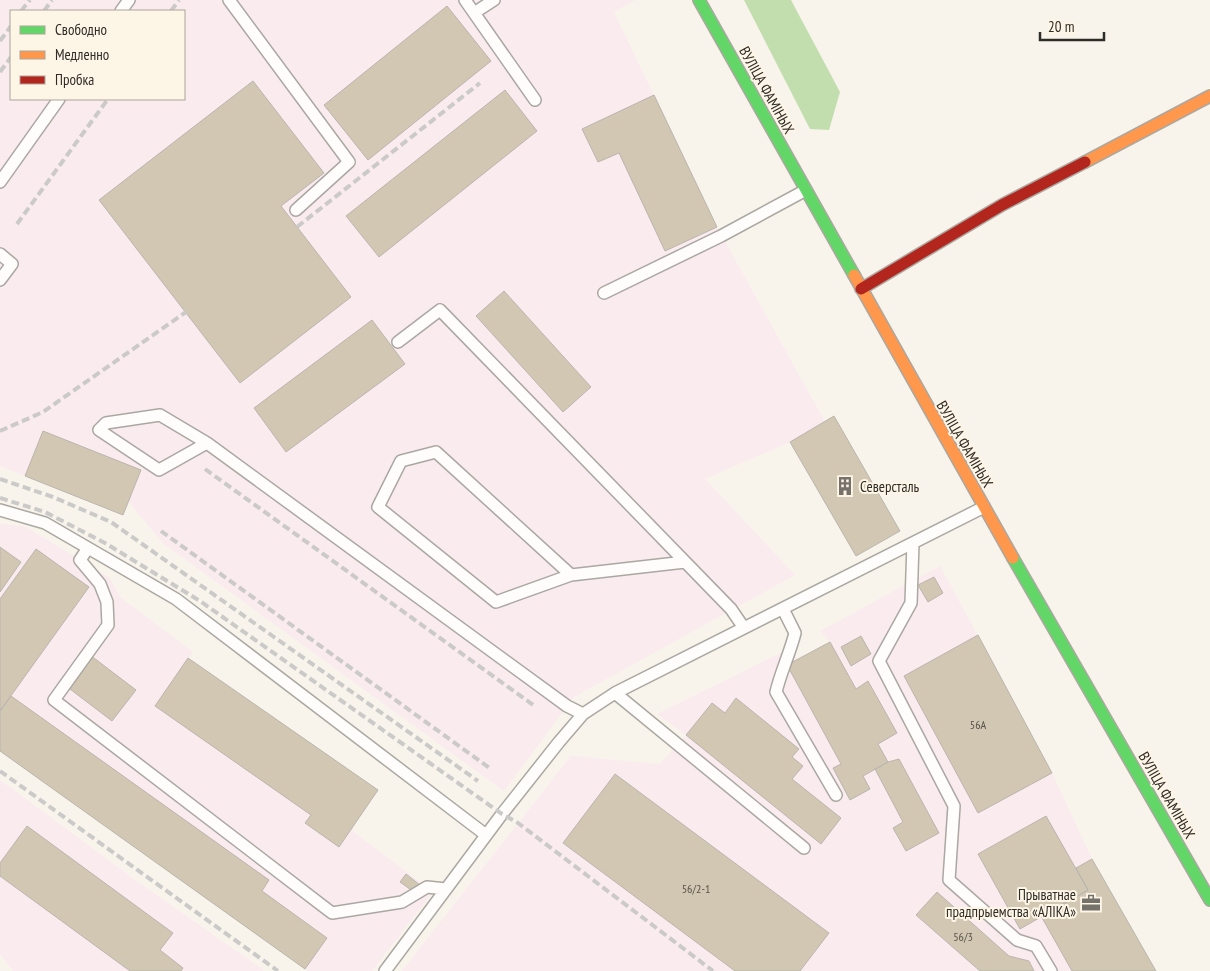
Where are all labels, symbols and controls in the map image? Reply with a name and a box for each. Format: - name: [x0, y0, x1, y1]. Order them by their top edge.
- legend: [10, 10, 185, 100]
- scale bar: [1040, 10, 1104, 42]
- text: 20 m: [1048, 17, 1074, 36]
- text: Свободно: [55, 20, 107, 39]
- street label: ВУЛІЦА ФАМІНЫХ: [735, 43, 799, 137]
- text: Медленно: [55, 45, 109, 64]
- text: Пробка: [55, 70, 94, 89]
- street label: ВУЛІЦА ФАМІНЫХ: [933, 397, 998, 491]
- building icon: Северсталь: [834, 475, 856, 497]
- place label: Северсталь: [860, 477, 920, 496]
- house number: 56А: [970, 717, 987, 732]
- street label: ВУЛІЦА ФАМІНЫХ: [1135, 748, 1200, 842]
- house number: 56/2-1: [682, 881, 710, 896]
- place label: Прыватнае прадпрыемства «АЛІКА»: [946, 885, 1076, 921]
- office icon: Прыватнае прадпрыемства «АЛІКА»: [1080, 892, 1102, 914]
- house number: 56/3: [953, 929, 973, 944]

